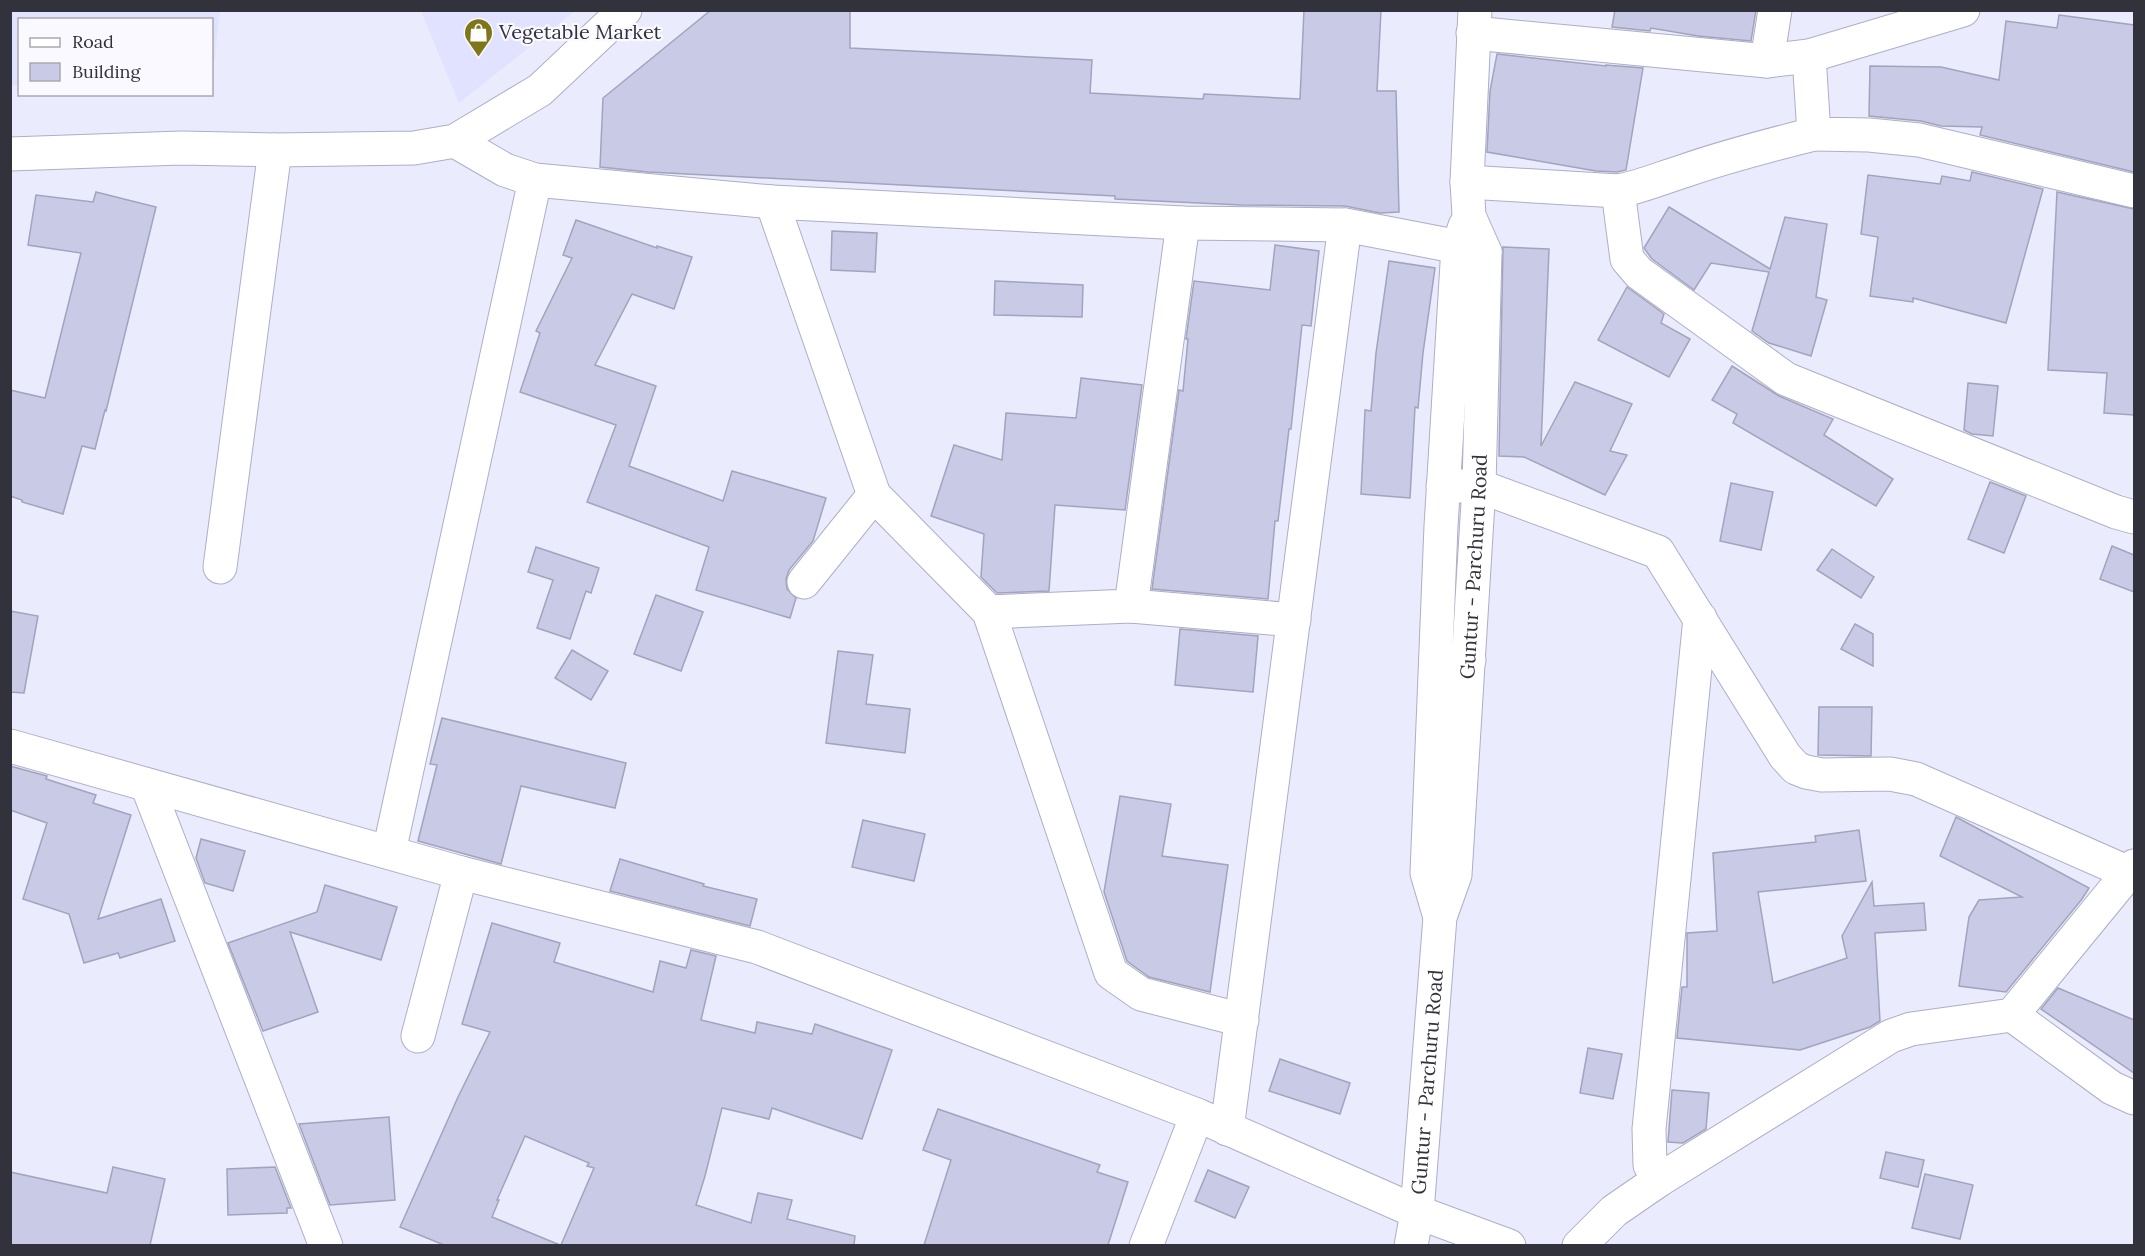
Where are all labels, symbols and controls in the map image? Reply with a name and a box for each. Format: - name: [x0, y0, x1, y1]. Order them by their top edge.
- shop icon: Vegetable Market: [462, 16, 494, 58]
- legend: [18, 18, 213, 96]
- place label: Vegetable Market: [498, 19, 662, 44]
- text: Road: [72, 30, 114, 53]
- text: Building: [72, 60, 142, 83]
- street label: Guntur - Parchuru Road: [1454, 454, 1492, 680]
- street label: Guntur - Parchuru Road: [1405, 968, 1448, 1195]

